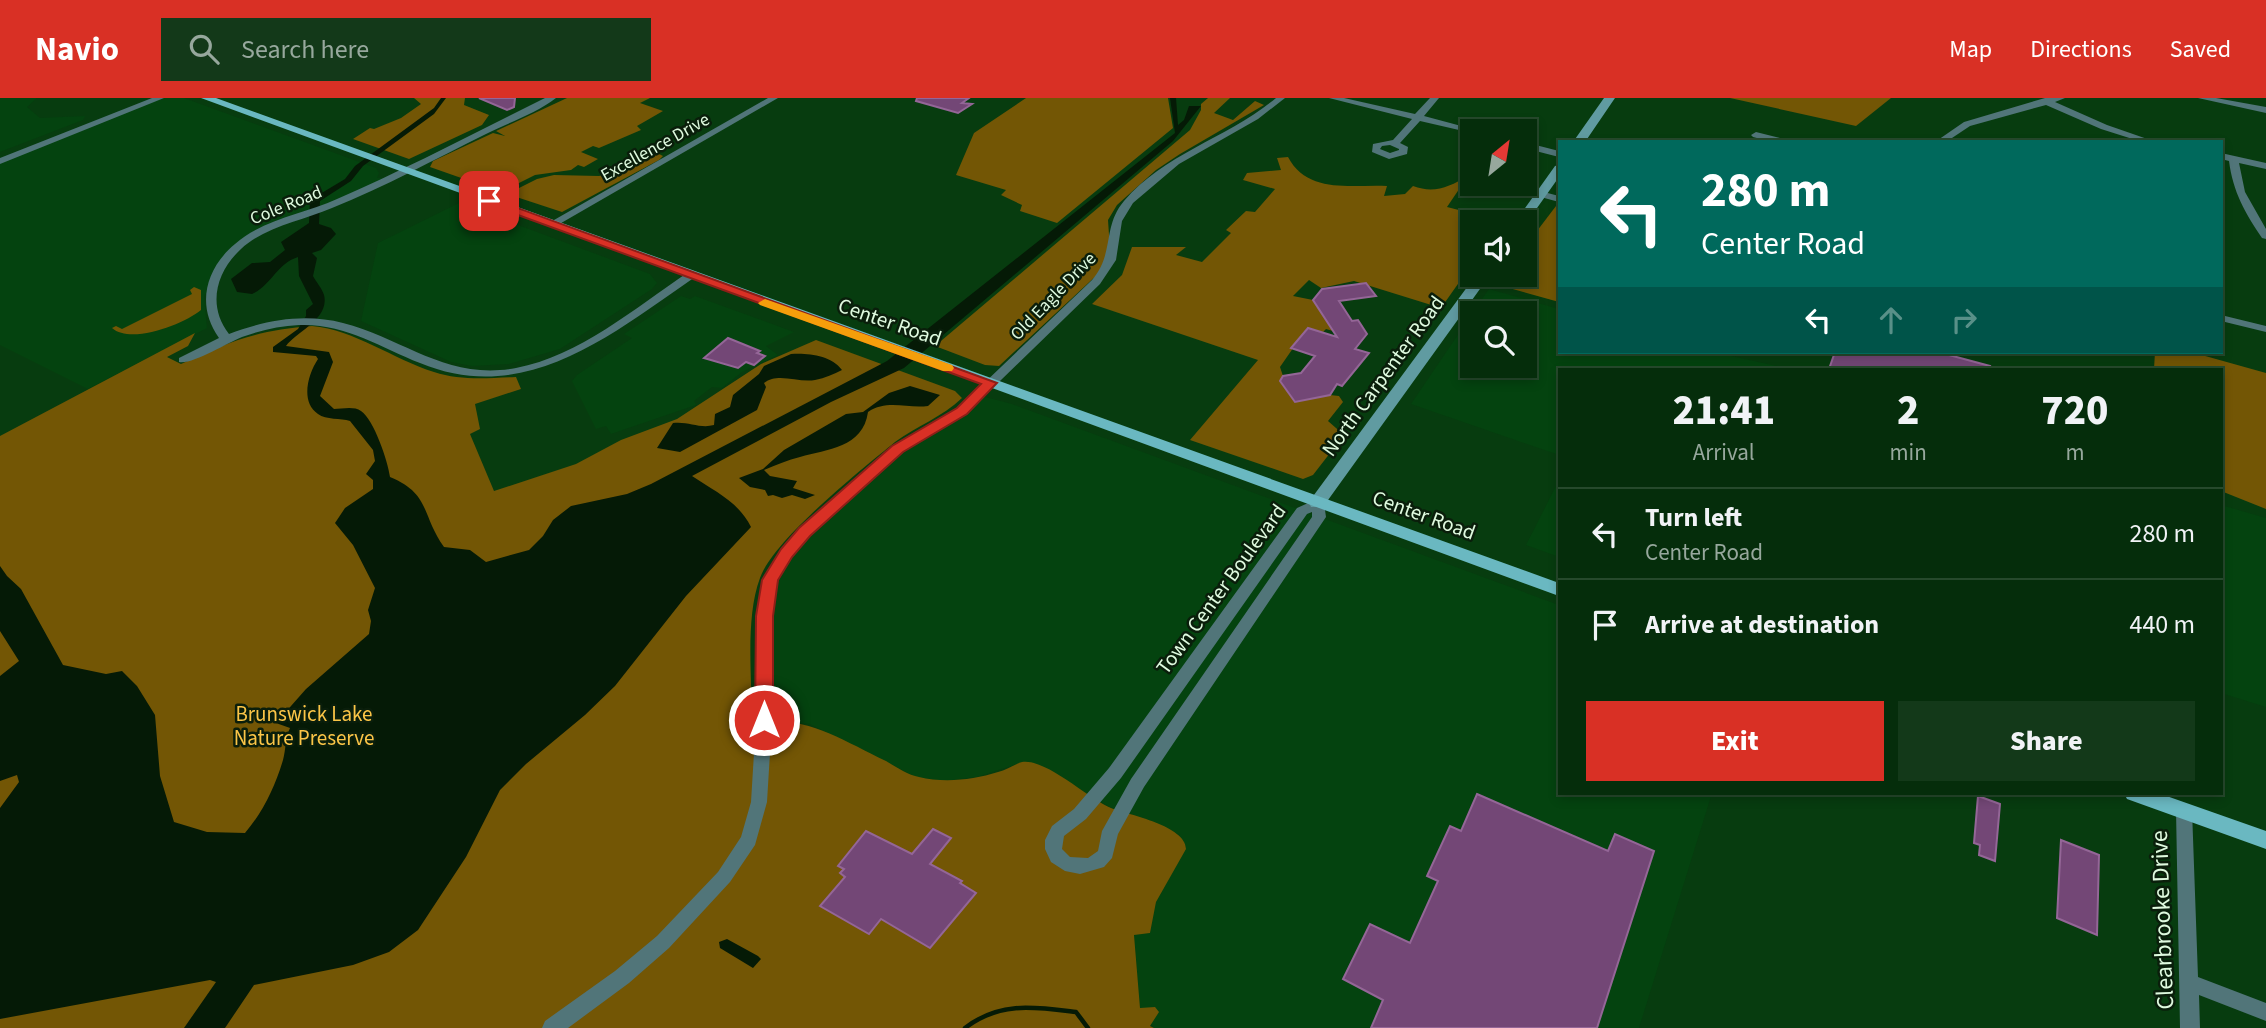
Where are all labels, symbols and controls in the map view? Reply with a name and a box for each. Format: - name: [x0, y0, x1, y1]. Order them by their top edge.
- search box: [161, 18, 651, 81]
- text: Navio: [35, 26, 119, 73]
- icon: search: [185, 30, 223, 68]
- text: Search here: [241, 31, 369, 68]
- text: Map: [1949, 32, 1992, 67]
- text: Directions: [2030, 32, 2132, 67]
- text: Saved: [2170, 32, 2231, 67]
- street label: Excellence Drive: [596, 107, 714, 188]
- north arrow: [1460, 119, 1536, 196]
- map controls: [1460, 119, 1537, 378]
- text: 280 m: [1701, 156, 1830, 226]
- icon: left: [1586, 168, 1677, 259]
- pin: [459, 171, 519, 231]
- street label: Cole Road: [246, 180, 326, 231]
- icon: arrive: [470, 182, 508, 220]
- button: sound: [1460, 210, 1537, 287]
- text: Center Road: [1701, 221, 1865, 267]
- street label: Old Eagle Drive: [1005, 247, 1102, 346]
- street label: North Carpenter Road: [1314, 289, 1452, 463]
- street label: Center Road: [834, 290, 946, 354]
- button: search: [1460, 301, 1537, 378]
- icon: left: [1799, 301, 1837, 339]
- icon: ahead: [1872, 301, 1910, 339]
- icon: right: [1945, 301, 1983, 339]
- text: 21:41: [1672, 381, 1775, 441]
- text: 2: [1897, 381, 1919, 441]
- text: 720: [2041, 381, 2109, 441]
- text: Arrival: [1693, 436, 1755, 469]
- text: min: [1890, 436, 1927, 469]
- text: m: [2065, 436, 2084, 469]
- street label: Center Road: [1368, 482, 1480, 548]
- street label: Town Center Boulevard: [1149, 498, 1293, 680]
- text: Turn left: [1645, 499, 1742, 536]
- icon: left: [1586, 515, 1624, 553]
- text: 280 m: [2129, 515, 2195, 552]
- text: Center Road: [1645, 536, 1763, 569]
- icon: arrive: [1586, 606, 1624, 644]
- text: Arrive at destination: [1645, 606, 1879, 643]
- text: 440 m: [2129, 606, 2195, 643]
- position arrow: [727, 683, 801, 757]
- park label: Brunswick Lake Nature Preserve: [234, 699, 374, 753]
- button: Exit: [1586, 701, 1884, 781]
- button: Share: [1898, 701, 2195, 781]
- street label: Clearbrooke Drive: [2142, 830, 2183, 1010]

